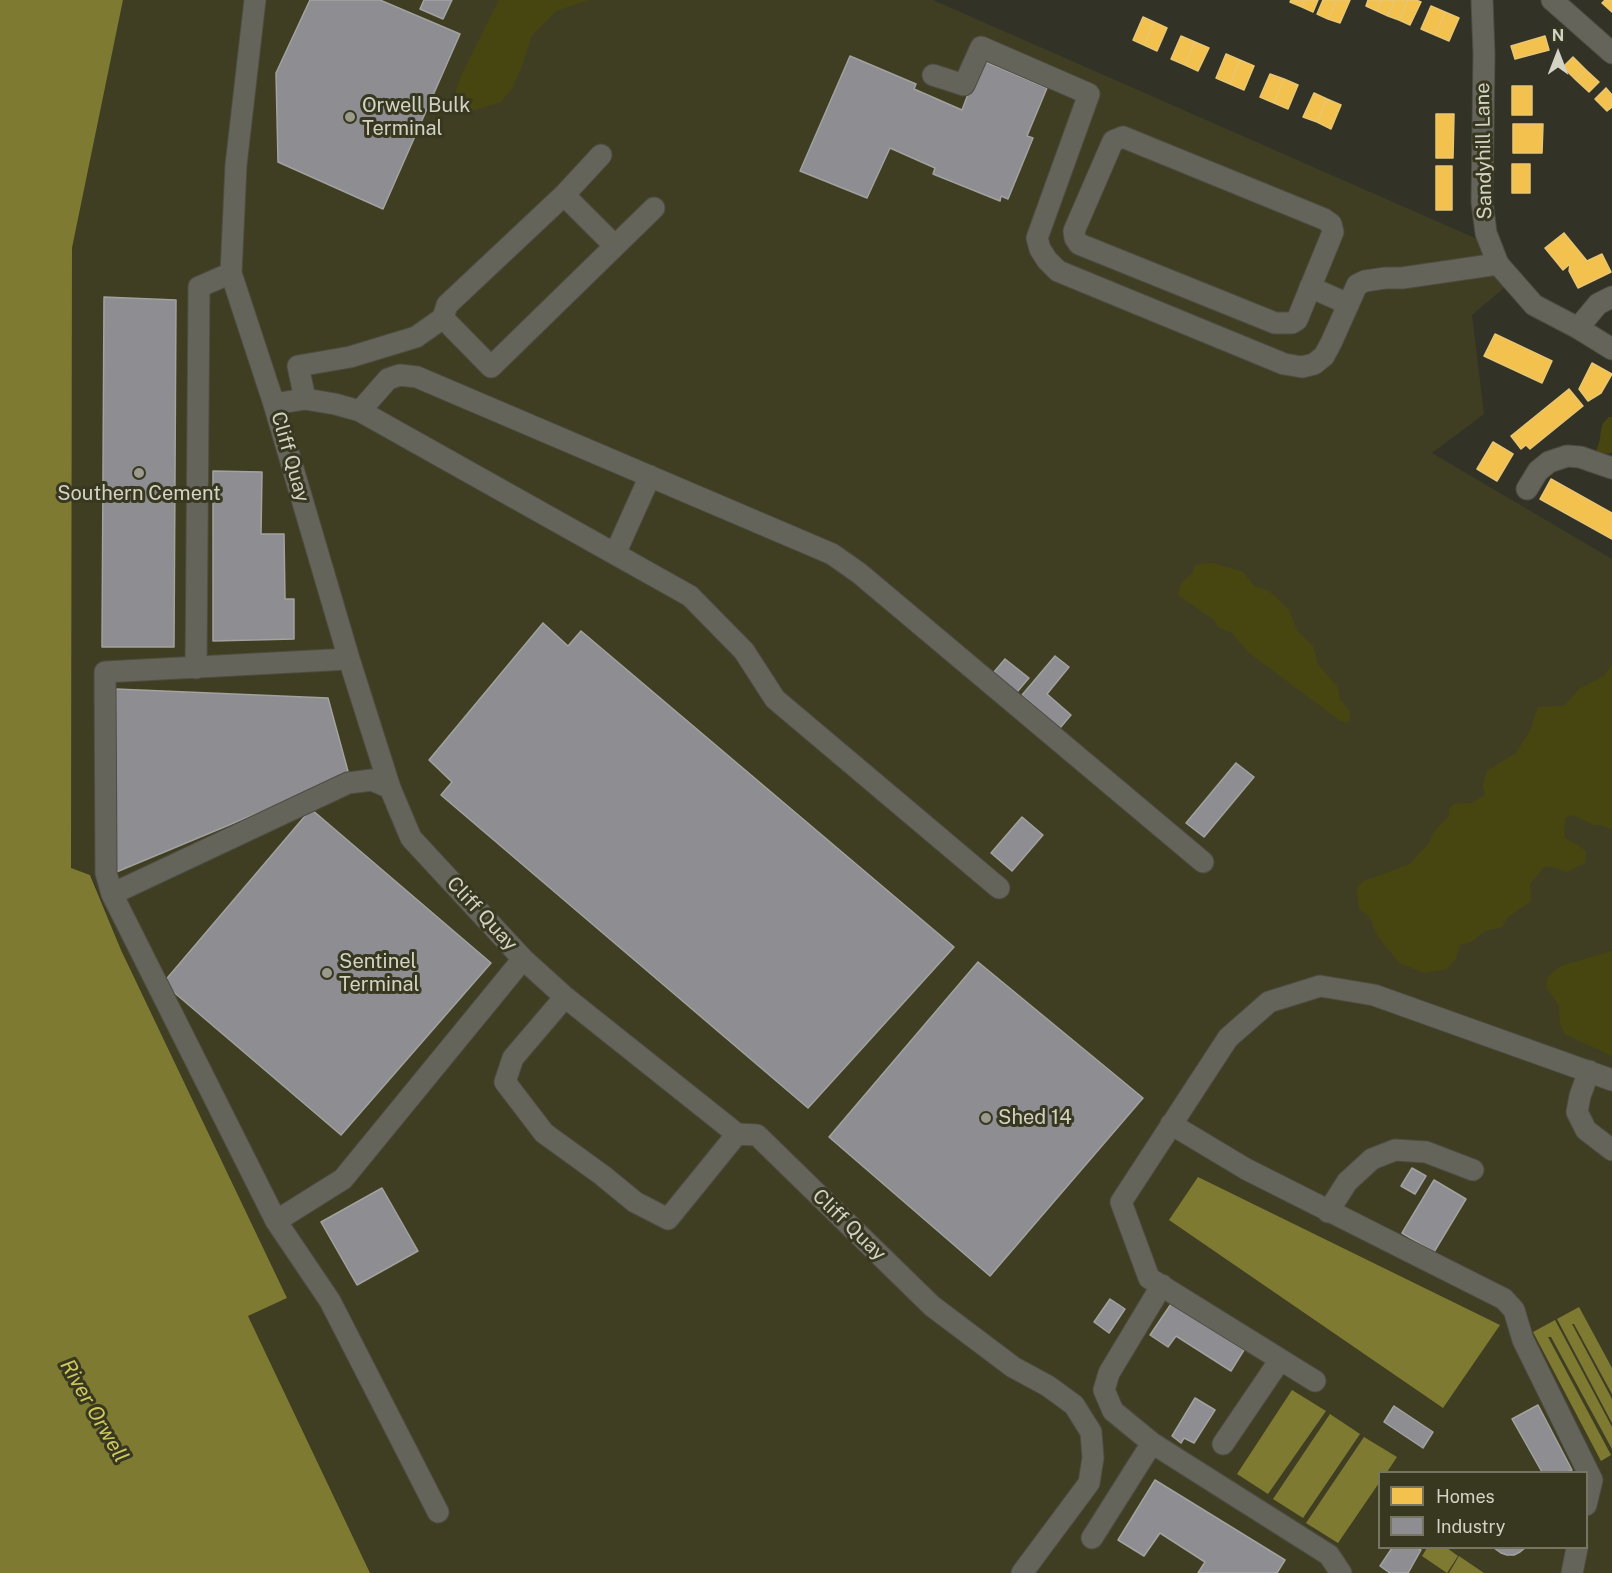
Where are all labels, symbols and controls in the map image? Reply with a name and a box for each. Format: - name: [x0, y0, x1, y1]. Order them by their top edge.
- north arrow: [1528, 24, 1588, 84]
- text: N: [1552, 26, 1564, 45]
- street label: Sandyhill Lane: [1471, 82, 1497, 220]
- place label: Orwell Bulk Terminal: [362, 94, 470, 141]
- marker: Orwell Bulk Terminal: [343, 110, 357, 124]
- street label: Cliff Quay: [266, 409, 314, 505]
- marker: Southern Cement: [132, 466, 146, 480]
- place label: Southern Cement: [57, 482, 221, 506]
- street label: Cliff Quay: [442, 872, 522, 956]
- place label: Sentinel Terminal: [339, 950, 420, 997]
- marker: Sentinel Terminal: [320, 966, 334, 980]
- place label: Shed 14: [998, 1106, 1072, 1130]
- marker: Shed 14: [979, 1111, 993, 1125]
- street label: Cliff Quay: [807, 1184, 891, 1266]
- water label: River Orwell: [54, 1355, 134, 1467]
- legend: [1378, 1471, 1588, 1549]
- text: Homes: [1436, 1486, 1495, 1507]
- text: Industry: [1436, 1516, 1505, 1537]

